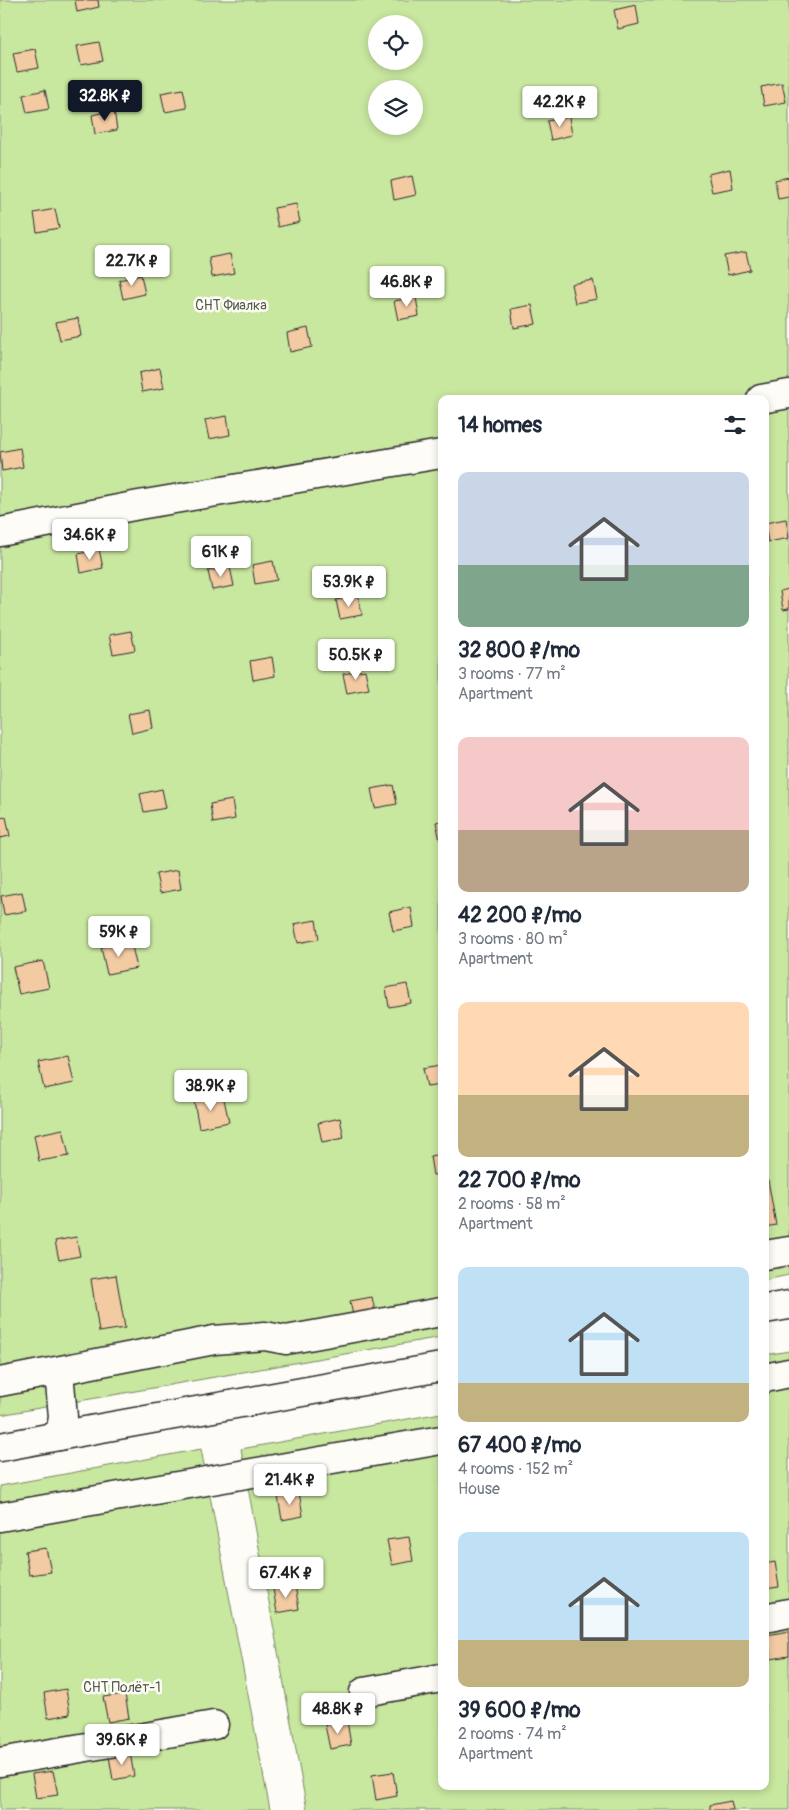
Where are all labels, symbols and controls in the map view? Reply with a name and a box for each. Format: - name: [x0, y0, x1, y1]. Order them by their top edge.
- map controls: [368, 15, 423, 135]
- button: locate: [368, 15, 423, 70]
- pin: 32.8K ₽: [59, 80, 151, 122]
- button: layers: [368, 80, 423, 135]
- text: 32.8K ₽: [79, 86, 131, 106]
- pin: 42.2K ₽: [514, 86, 606, 128]
- text: 42.2K ₽: [533, 92, 587, 112]
- pin: 22.7K ₽: [86, 244, 178, 287]
- text: 22.7K ₽: [106, 251, 158, 271]
- pin: 46.8K ₽: [361, 266, 453, 308]
- text: 46.8K ₽: [381, 272, 433, 292]
- park label: СНТ Фиалка: [195, 297, 267, 314]
- icon: filters: [721, 411, 749, 439]
- text: 14 homes: [458, 412, 542, 439]
- icon: home: [559, 504, 649, 594]
- pin: 34.6K ₽: [44, 518, 136, 561]
- text: 34.6K ₽: [63, 525, 117, 545]
- pin: 61K ₽: [186, 536, 256, 578]
- text: 61K ₽: [202, 542, 240, 562]
- pin: 53.9K ₽: [303, 566, 395, 608]
- text: 53.9K ₽: [323, 572, 375, 592]
- text: 32 800 ₽/mo: [458, 637, 580, 664]
- pin: 50.5K ₽: [310, 638, 402, 681]
- text: 50.5K ₽: [329, 645, 383, 665]
- text: 3 rooms · 77 m²: [458, 664, 566, 684]
- text: Apartment: [458, 684, 533, 704]
- icon: home: [559, 769, 649, 859]
- text: 42 200 ₽/mo: [458, 902, 582, 929]
- pin: 59K ₽: [84, 916, 154, 958]
- text: 59K ₽: [99, 922, 139, 942]
- text: 3 rooms · 80 m²: [458, 929, 568, 949]
- text: Apartment: [458, 949, 533, 969]
- icon: home: [559, 1034, 649, 1124]
- pin: 38.9K ₽: [165, 1070, 257, 1112]
- text: 38.9K ₽: [185, 1076, 237, 1096]
- text: 22 700 ₽/mo: [458, 1167, 580, 1194]
- text: 2 rooms · 58 m²: [458, 1194, 566, 1214]
- text: Apartment: [458, 1214, 533, 1234]
- icon: home: [559, 1299, 649, 1389]
- text: 67 400 ₽/mo: [458, 1432, 581, 1459]
- text: 4 rooms · 152 m²: [458, 1459, 573, 1479]
- pin: 21.4K ₽: [244, 1464, 336, 1506]
- text: 21.4K ₽: [265, 1470, 315, 1490]
- text: House: [458, 1479, 500, 1499]
- pin: 67.4K ₽: [240, 1556, 332, 1599]
- text: 67.4K ₽: [259, 1563, 313, 1583]
- icon: home: [559, 1564, 649, 1654]
- park label: СНТ Полёт-1: [83, 1679, 161, 1696]
- pin: 48.8K ₽: [292, 1692, 384, 1735]
- text: 39 600 ₽/mo: [458, 1697, 581, 1724]
- text: 48.8K ₽: [312, 1699, 364, 1719]
- pin: 39.6K ₽: [76, 1724, 168, 1766]
- text: 2 rooms · 74 m²: [458, 1724, 567, 1744]
- text: 39.6K ₽: [96, 1730, 148, 1750]
- text: Apartment: [458, 1744, 533, 1764]

